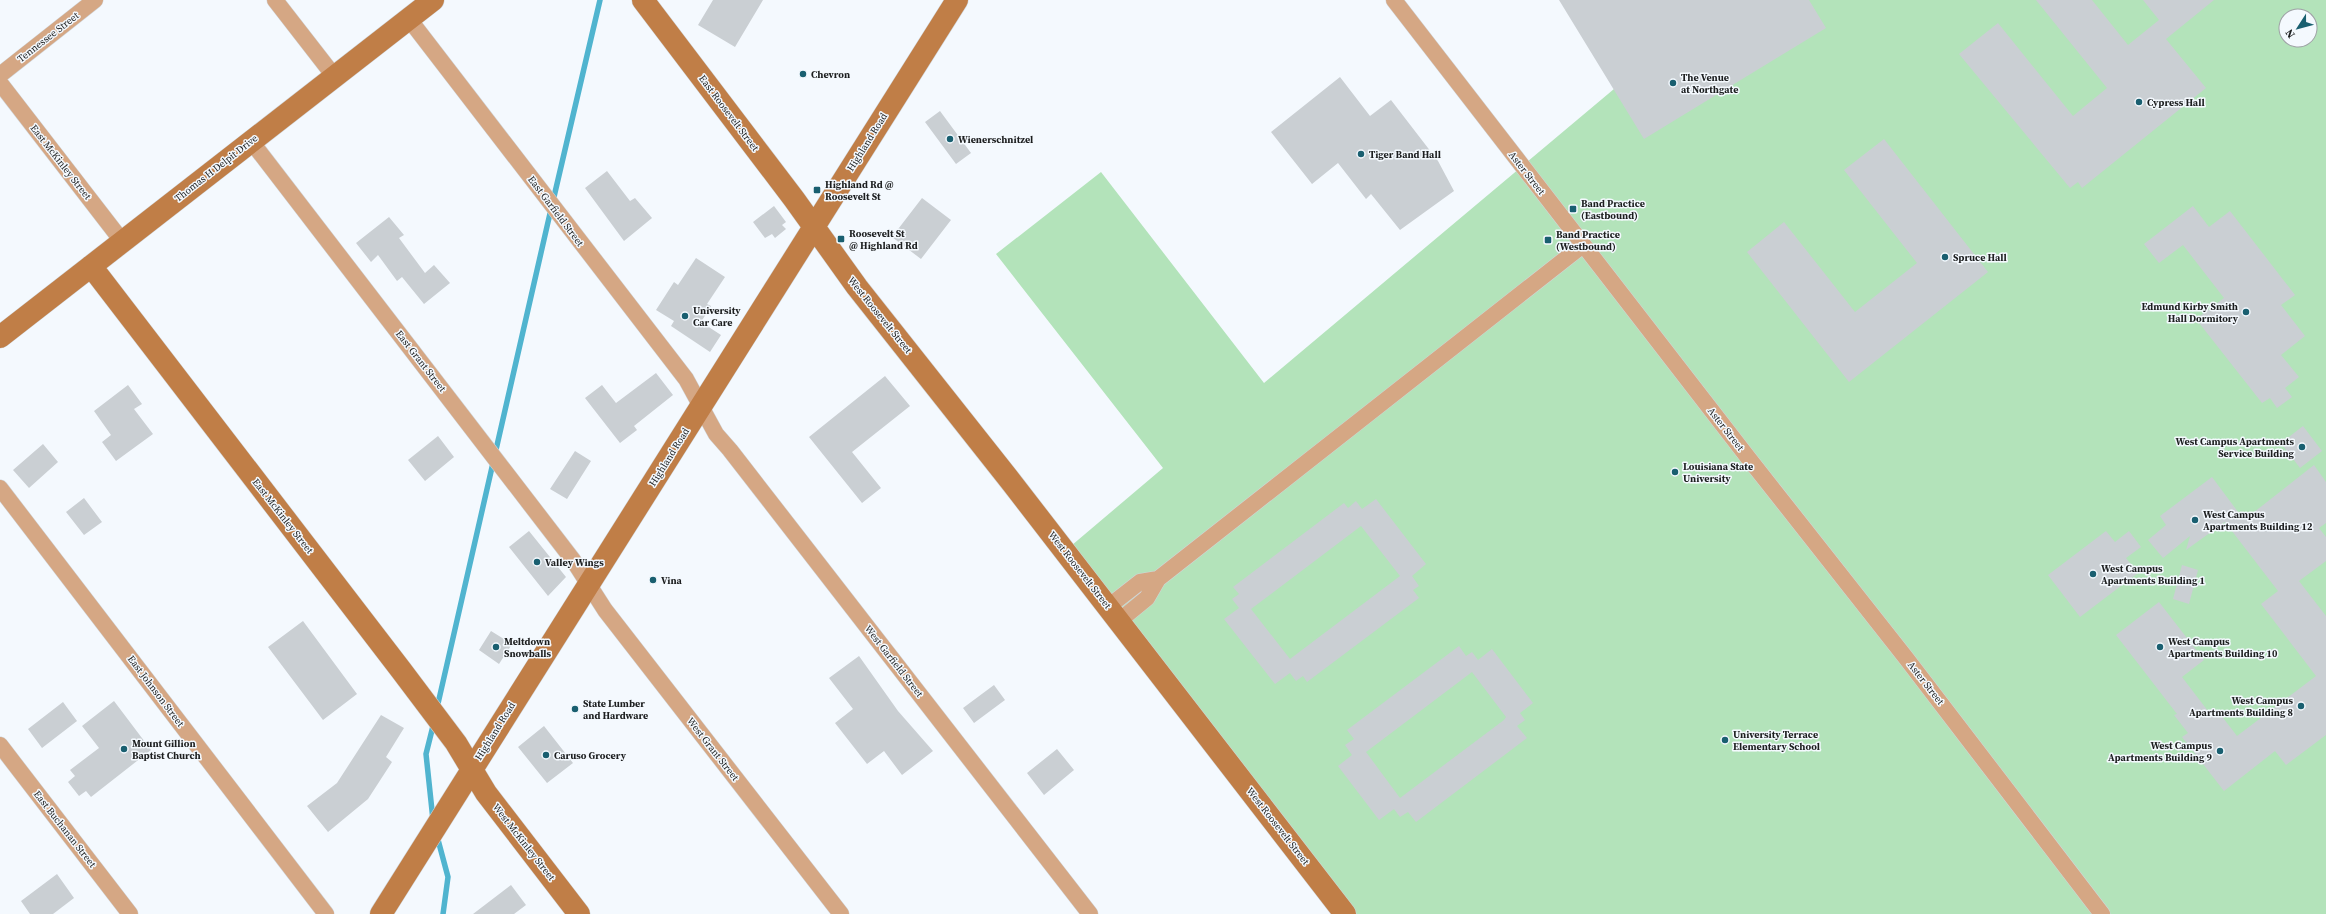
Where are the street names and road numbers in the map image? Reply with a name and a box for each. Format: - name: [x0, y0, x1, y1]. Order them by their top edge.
- street label: Tennessee Street: [15, 8, 82, 65]
- street label: East Roosevelt Street: [696, 72, 762, 154]
- street label: Highland Road: [844, 110, 890, 174]
- street label: East McKinley Street: [28, 122, 95, 203]
- street label: Thomas H Delpit Drive: [172, 132, 260, 204]
- street label: Aster Street: [1506, 149, 1549, 198]
- street label: East Garfield Street: [525, 173, 587, 249]
- street label: West Roosevelt Street: [845, 274, 915, 357]
- street label: East Grant Street: [393, 328, 450, 395]
- street label: Aster Street: [1705, 405, 1748, 454]
- street label: Highland Road: [646, 425, 692, 489]
- street label: East McKinley Street: [250, 476, 317, 557]
- street label: West Roosevelt Street: [1046, 529, 1115, 612]
- street label: West Garfield Street: [862, 622, 927, 700]
- street label: East Johnson Street: [125, 653, 188, 730]
- street label: Aster Street: [1905, 659, 1948, 708]
- street label: Highland Road: [472, 699, 518, 763]
- street label: West Grant Street: [684, 715, 742, 784]
- street label: West Roosevelt Street: [1244, 785, 1313, 868]
- street label: East Buchanan Street: [31, 788, 100, 871]
- street label: West McKinley Street: [490, 801, 559, 884]

